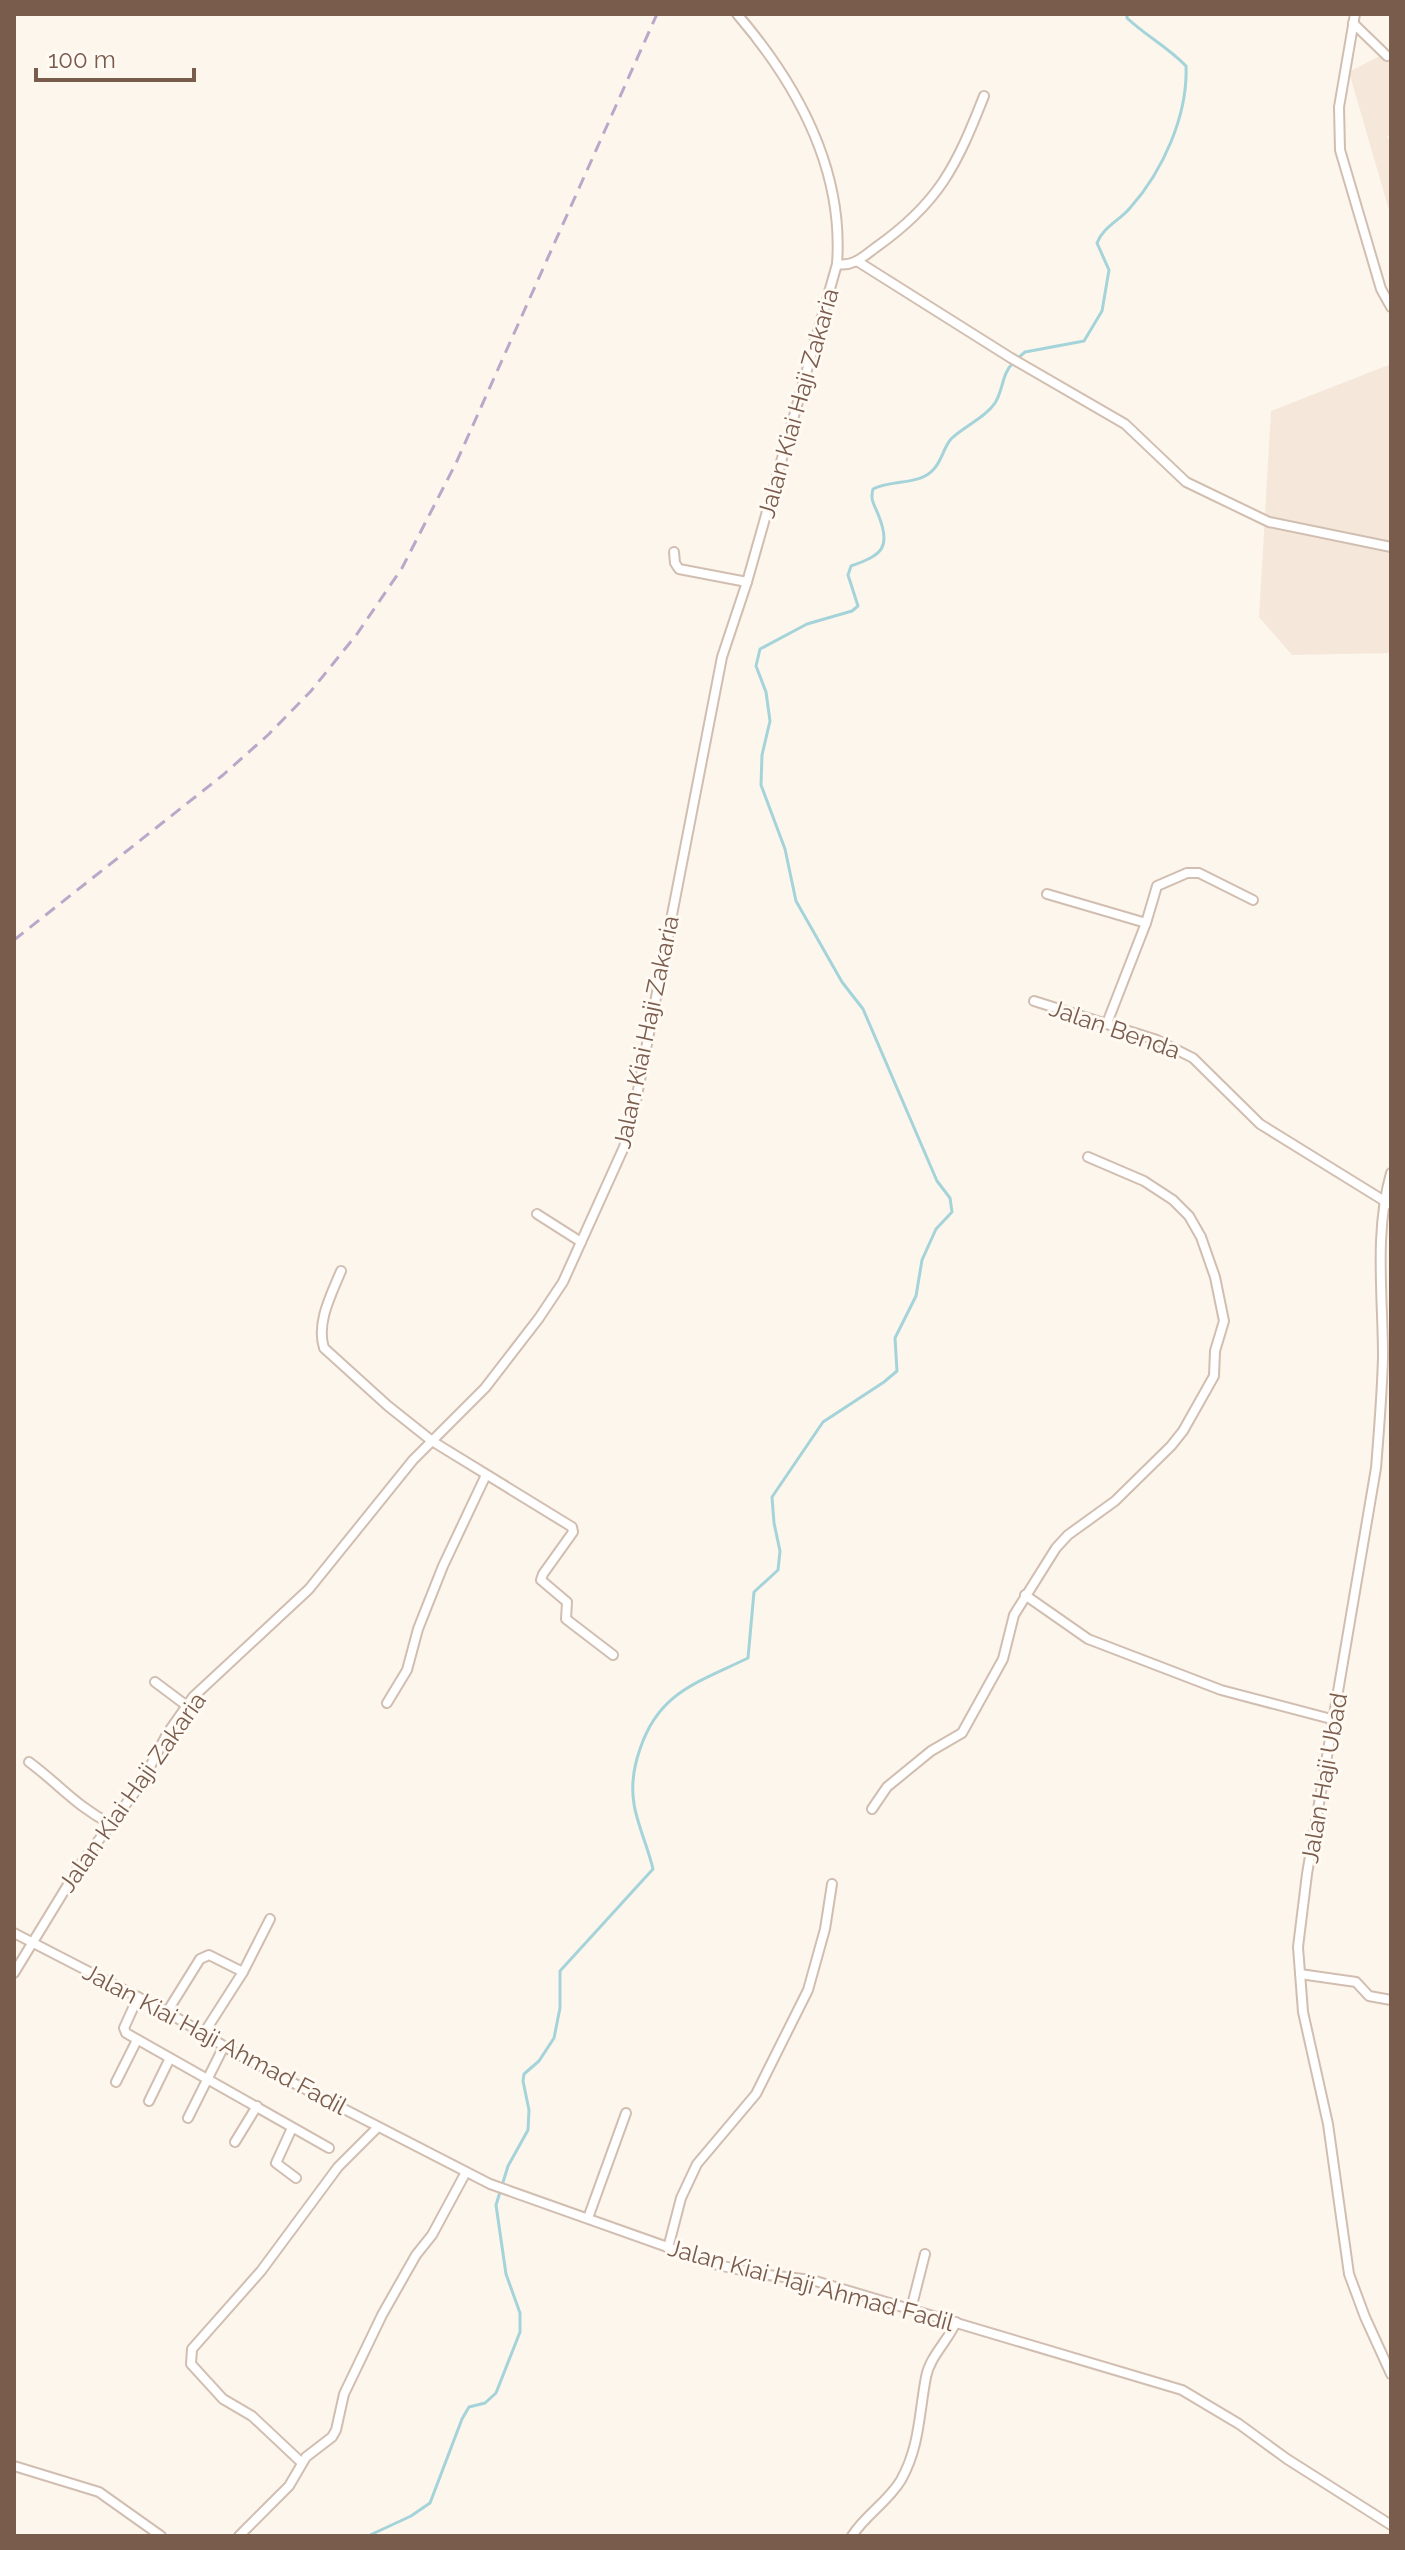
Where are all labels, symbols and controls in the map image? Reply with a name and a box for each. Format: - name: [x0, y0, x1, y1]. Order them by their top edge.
- scale bar: [36, 32, 194, 82]
- text: 100 m: [48, 45, 116, 74]
- street label: Jalan Kiai Haji Zakaria: [751, 285, 845, 521]
- street label: Jalan Kiai Haji Zakaria: [607, 913, 685, 1151]
- street label: Jalan Benda: [1046, 993, 1184, 1065]
- street label: Jalan Kiai Haji Zakaria: [52, 1686, 212, 1898]
- street label: Jalan Haji Ubad: [1295, 1691, 1353, 1865]
- street label: Jalan Kiai Haji Ahmad Fadil: [78, 1957, 352, 2121]
- street label: Jalan Kiai Haji Ahmad Fadil: [665, 2233, 958, 2337]

